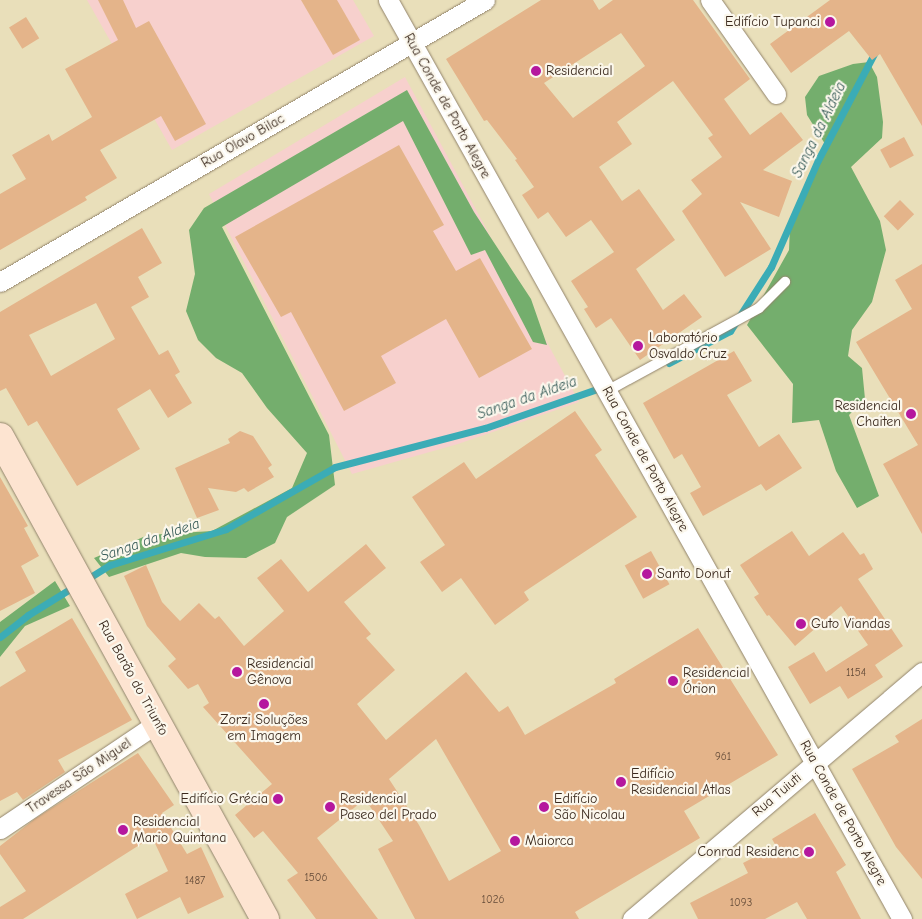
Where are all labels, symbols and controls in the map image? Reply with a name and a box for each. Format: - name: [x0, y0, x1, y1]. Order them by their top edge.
- place label: Edifício Tupanci: [725, 14, 820, 30]
- marker: Edifício Tupanci: [824, 16, 836, 28]
- street label: Rua Conde de Porto Alegre: [400, 31, 494, 181]
- place label: Residencial: [546, 63, 613, 79]
- marker: Residencial: [530, 65, 542, 77]
- water label: Sanga da Aldeia: [788, 79, 850, 181]
- street label: Rua Olavo Bilac: [198, 110, 288, 172]
- place label: Laboratório Osvaldo Cruz: [649, 330, 727, 362]
- marker: Laboratório Osvaldo Cruz: [631, 339, 645, 353]
- water label: Sanga da Aldeia: [475, 373, 579, 423]
- street label: Rua Conde de Porto Alegre: [598, 384, 692, 534]
- place label: Residencial Chaiten: [834, 398, 901, 431]
- marker: Residencial Chaiten: [905, 408, 917, 420]
- water label: Sanga da Aldeia: [98, 515, 202, 565]
- place label: Santo Donut: [657, 566, 730, 582]
- marker: Santo Donut: [641, 568, 653, 580]
- place label: Guto Viandas: [811, 616, 890, 632]
- street label: Rua Barão do Triunfo: [94, 617, 172, 739]
- marker: Guto Viandas: [795, 618, 807, 630]
- place label: Residencial Gênova: [247, 656, 314, 689]
- place label: Residencial Órion: [683, 665, 750, 698]
- marker: Residencial Gênova: [231, 666, 243, 678]
- house number: 1154: [846, 666, 866, 680]
- marker: Residencial Órion: [667, 675, 679, 687]
- marker: Zorzi Soluções em Imagem: [258, 698, 270, 710]
- place label: Zorzi Soluções em Imagem: [220, 712, 308, 744]
- street label: Travessa São Miguel: [24, 735, 134, 817]
- street label: Rua Conde de Porto Alegre: [796, 738, 890, 888]
- house number: 961: [715, 750, 731, 764]
- place label: Edifício Residencial Atlas: [631, 766, 731, 799]
- street label: Rua Tuiuti: [749, 769, 805, 821]
- marker: Edifício Residencial Atlas: [615, 776, 627, 788]
- place label: Edifício Grécia: [181, 791, 268, 807]
- place label: Residencial Paseo del Prado: [340, 791, 437, 824]
- place label: Edifício São Nicolau: [554, 791, 625, 824]
- marker: Edifício Grécia: [272, 793, 284, 805]
- marker: Residencial Paseo del Prado: [324, 801, 336, 813]
- marker: Edifício São Nicolau: [538, 801, 550, 813]
- place label: Residencial Mario Quintana: [133, 814, 227, 846]
- marker: Residencial Mario Quintana: [117, 824, 129, 836]
- place label: Maiorca: [525, 833, 574, 849]
- marker: Maiorca: [509, 835, 521, 847]
- place label: Conrad Residenc: [698, 844, 799, 860]
- marker: Conrad Residenc: [803, 846, 815, 858]
- house number: 1506: [305, 871, 327, 885]
- house number: 1487: [185, 874, 205, 888]
- house number: 1026: [482, 893, 504, 907]
- house number: 1093: [730, 896, 752, 910]

